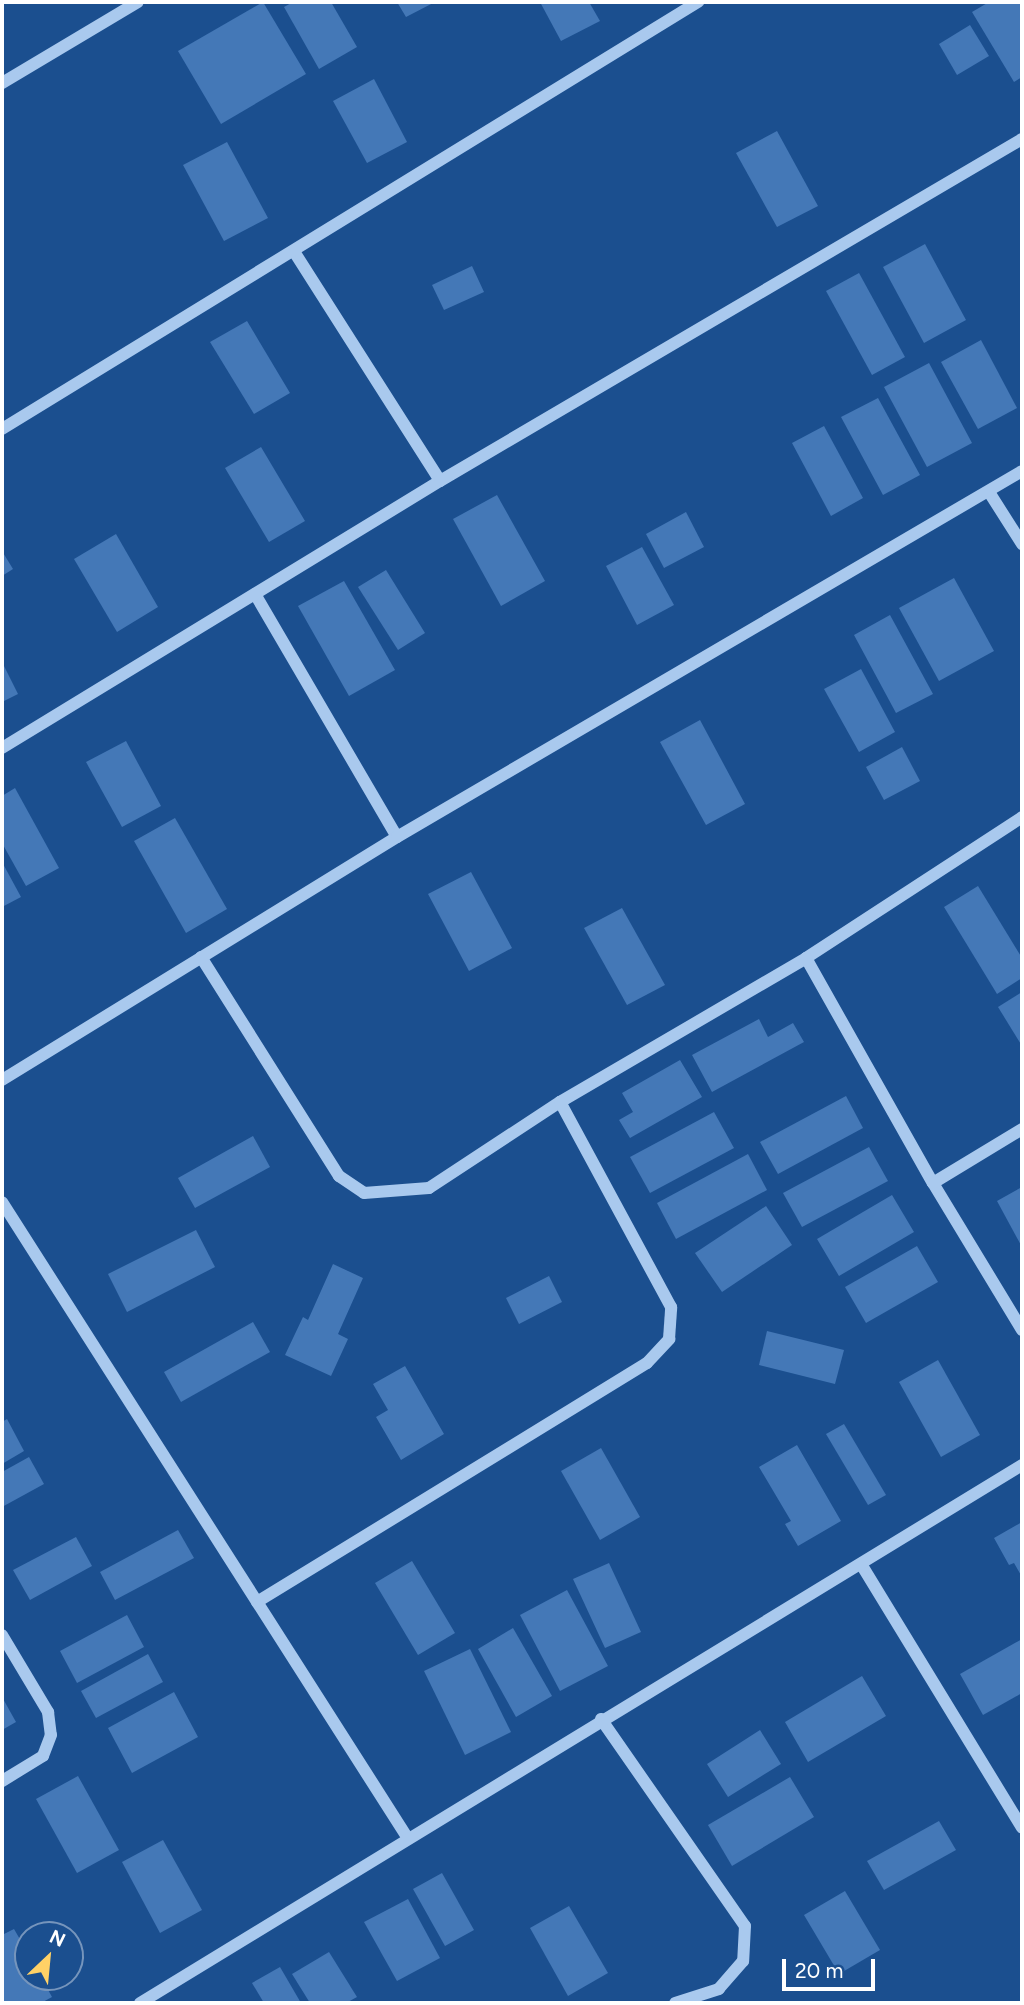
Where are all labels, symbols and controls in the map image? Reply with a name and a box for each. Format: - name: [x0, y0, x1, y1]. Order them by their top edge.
- north arrow: [14, 1921, 84, 1991]
- text: N: [46, 1925, 69, 1952]
- scale bar: [786, 1946, 879, 1990]
- text: 20 m: [795, 1958, 843, 1983]

